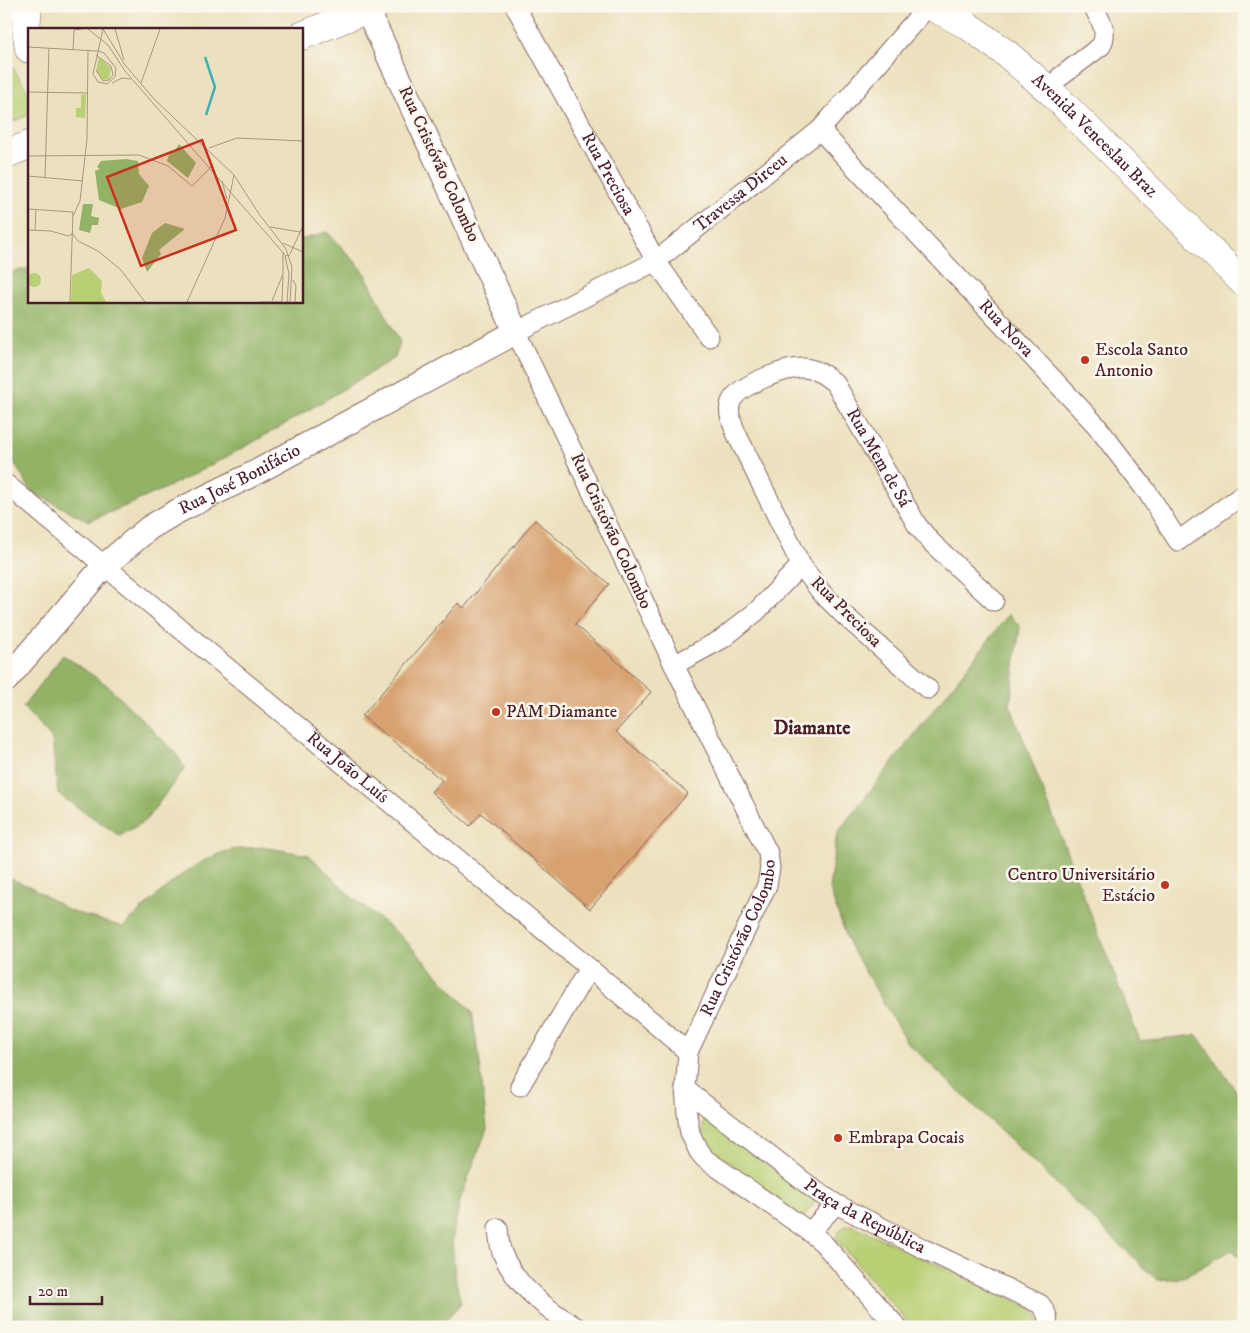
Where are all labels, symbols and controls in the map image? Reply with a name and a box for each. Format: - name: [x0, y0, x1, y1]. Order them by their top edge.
- inset map: [28, 28, 302, 302]
- street label: Avenida Venceslau Braz: [1027, 69, 1163, 203]
- street label: Rua Cristóvão Colombo: [393, 83, 485, 246]
- street label: Rua Preciosa: [576, 129, 640, 220]
- street label: Travessa Dirceu: [690, 149, 792, 237]
- street label: Rua Nova: [974, 295, 1038, 362]
- place label: Escola Santo Antonio: [1095, 339, 1188, 382]
- marker: Escola Santo Antonio: [1079, 354, 1091, 366]
- street label: Rua Mem de Sá: [841, 405, 916, 512]
- street label: Rua José Bonifácio: [175, 439, 305, 520]
- street label: Rua Cristóvão Colombo: [565, 450, 657, 613]
- street label: Rua Preciosa: [806, 572, 886, 652]
- place label: PAM Diamante: [506, 701, 617, 723]
- marker: PAM Diamante: [490, 706, 502, 718]
- district label: Diamante: [773, 716, 851, 741]
- street label: Rua João Luís: [302, 727, 393, 808]
- street label: Rua Cristóvão Colombo: [695, 858, 781, 1020]
- place label: Centro Universitário Estácio: [1008, 864, 1155, 907]
- marker: Centro Universitário Estácio: [1159, 879, 1171, 891]
- place label: Embrapa Cocais: [848, 1127, 964, 1149]
- marker: Embrapa Cocais: [832, 1132, 844, 1144]
- street label: Praça da República: [799, 1174, 929, 1259]
- scale bar: [30, 1273, 102, 1305]
- text: 20 m: [38, 1282, 68, 1301]

